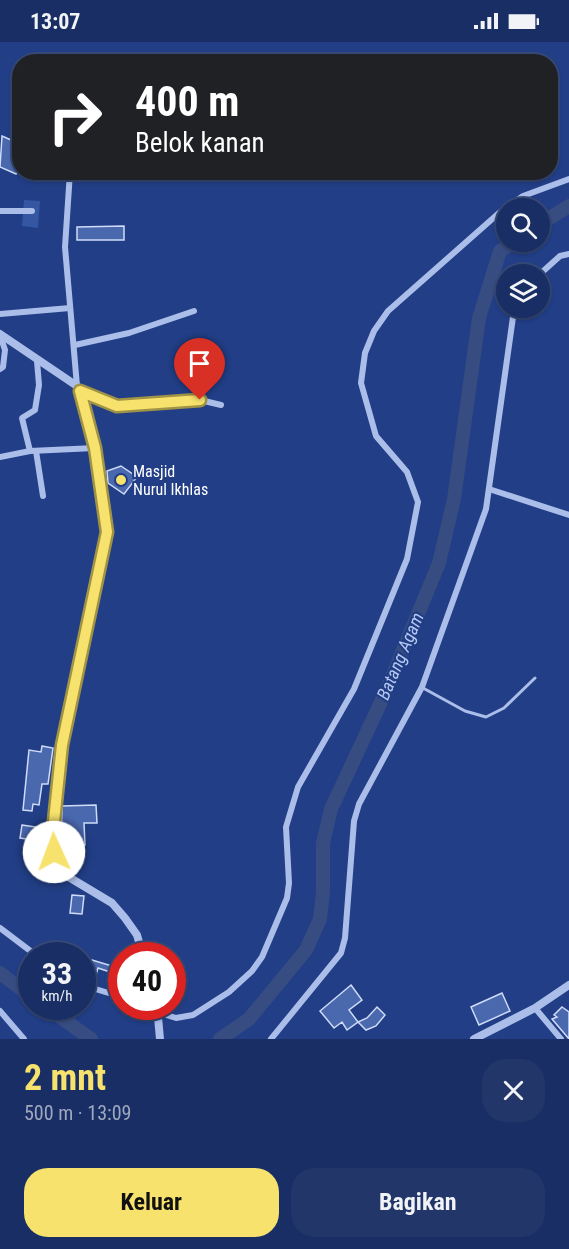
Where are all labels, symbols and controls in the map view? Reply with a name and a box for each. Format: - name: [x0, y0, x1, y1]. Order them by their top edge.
- text: 13:07: [30, 9, 81, 34]
- text: 400 m: [135, 77, 240, 126]
- icon: right: [36, 78, 114, 156]
- text: Belok kanan: [135, 127, 265, 159]
- map controls: [496, 198, 550, 318]
- button: search: [496, 198, 550, 252]
- button: layers: [496, 264, 550, 318]
- pin: [174, 338, 225, 400]
- icon: arrive: [183, 347, 216, 380]
- place label: Masjid Nurul Ikhlas: [133, 462, 208, 499]
- marker: Masjid Nurul Ikhlas: [114, 473, 128, 487]
- water label: Batang Agam: [372, 609, 428, 703]
- position arrow: [22, 820, 86, 884]
- speed limit sign: 40: [108, 942, 186, 1020]
- text: 33: [42, 956, 72, 991]
- text: km/h: [42, 987, 72, 1005]
- text: 2 mnt: [24, 1057, 106, 1099]
- button: close: [482, 1059, 545, 1122]
- text: 500 m · 13:09: [24, 1101, 131, 1125]
- button: Keluar: [24, 1168, 279, 1237]
- button: Bagikan: [291, 1168, 545, 1237]

